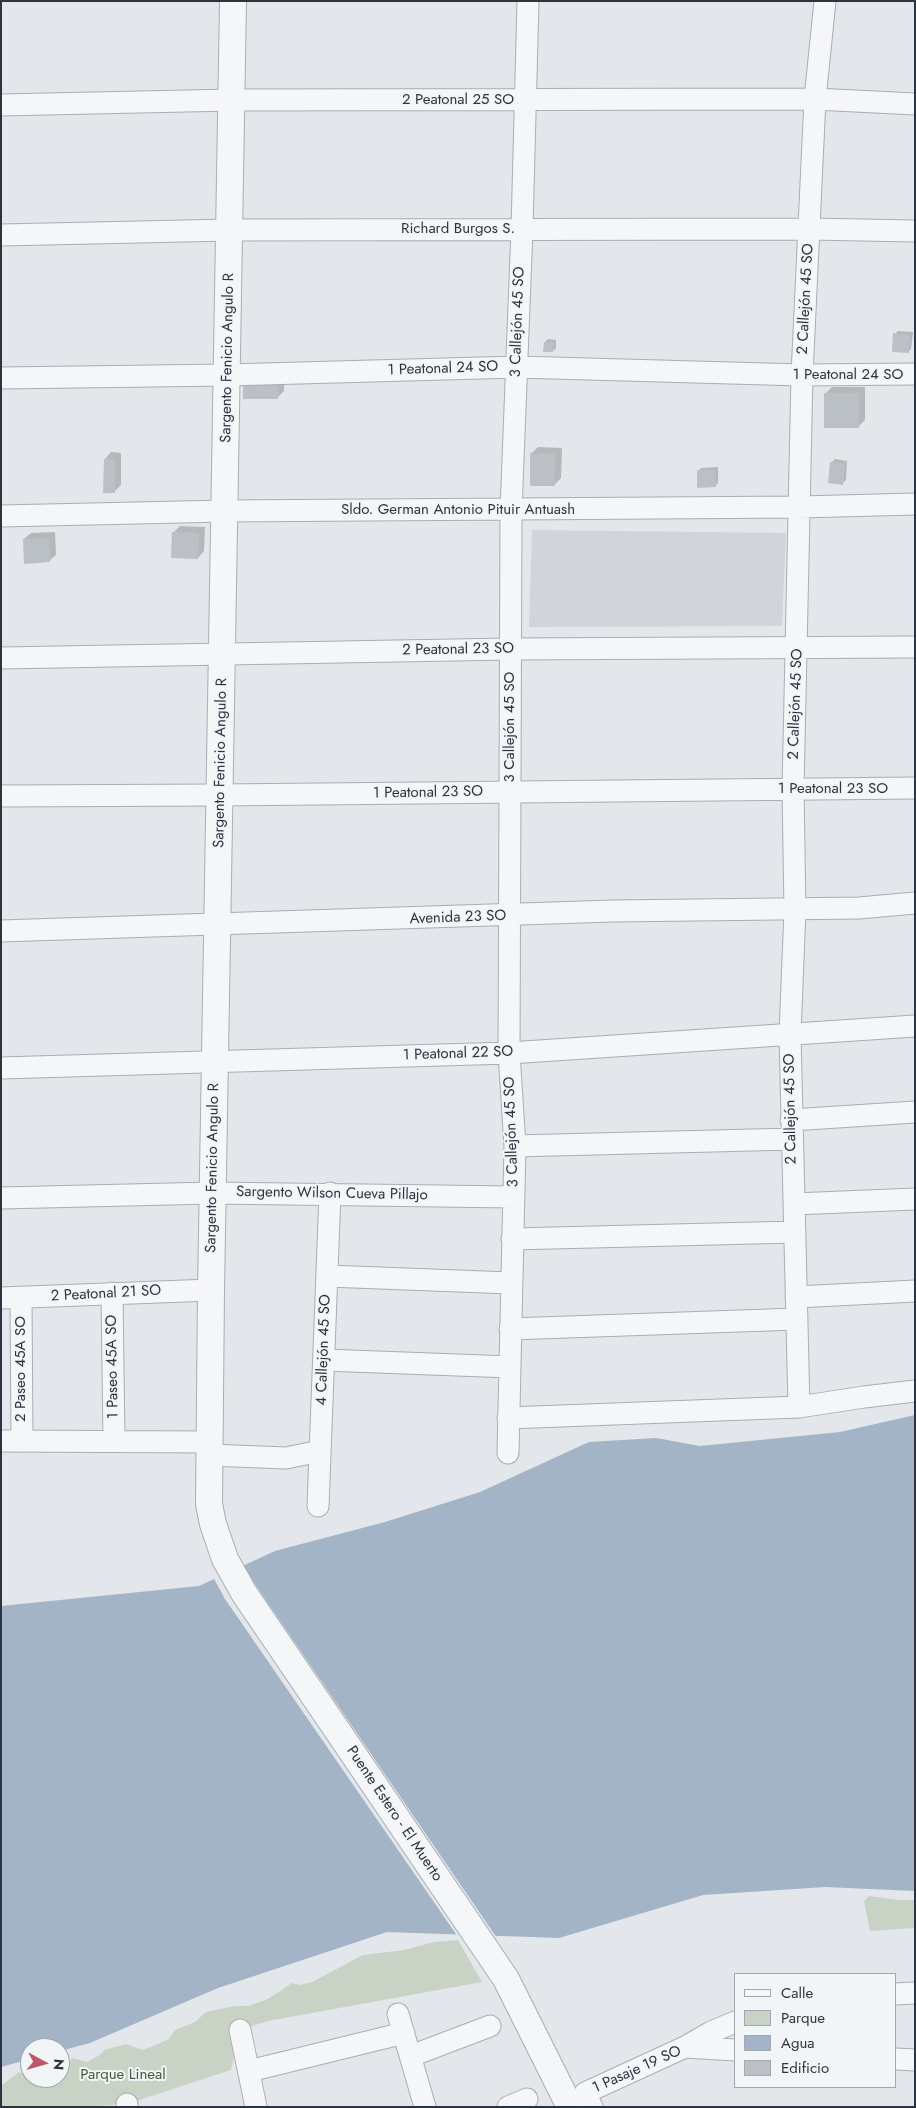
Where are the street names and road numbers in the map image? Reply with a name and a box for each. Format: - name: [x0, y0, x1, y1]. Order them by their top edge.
- street label: 2 Peatonal 25 SO: [402, 91, 514, 109]
- street label: Richard Burgos S.: [401, 220, 515, 238]
- street label: 2 Callejón 45 SO: [794, 243, 818, 355]
- street label: 3 Callejón 45 SO: [507, 266, 529, 378]
- street label: Sargento Fenicio Angulo R: [218, 273, 238, 443]
- street label: 1 Peatonal 24 SO: [387, 358, 499, 380]
- street label: 1 Peatonal 24 SO: [793, 366, 903, 384]
- street label: Sldo. German Antonio Pituir Antuash: [341, 501, 575, 519]
- street label: 2 Peatonal 23 SO: [402, 640, 514, 660]
- street label: 2 Callejón 45 SO: [785, 648, 807, 760]
- street label: 3 Callejón 45 SO: [501, 672, 519, 782]
- street label: Sargento Fenicio Angulo R: [211, 678, 231, 848]
- street label: 1 Peatonal 23 SO: [778, 780, 888, 798]
- street label: 1 Peatonal 23 SO: [373, 783, 483, 803]
- street label: Avenida 23 SO: [409, 907, 507, 929]
- street label: 1 Peatonal 22 SO: [403, 1043, 513, 1065]
- street label: 2 Callejón 45 SO: [781, 1053, 801, 1165]
- street label: 3 Callejón 45 SO: [501, 1076, 523, 1188]
- street label: Sargento Fenicio Angulo R: [203, 1083, 223, 1253]
- street label: Sargento Wilson Cueva Pillajo: [236, 1183, 428, 1205]
- street label: 2 Peatonal 21 SO: [50, 1282, 162, 1306]
- street label: 4 Callejón 45 SO: [313, 1294, 335, 1406]
- street label: 1 Paseo 45A SO: [103, 1315, 123, 1419]
- street label: 2 Paseo 45A SO: [12, 1316, 30, 1422]
- street label: Puente Estero - El Muerto: [342, 1743, 446, 1885]
- street label: 1 Pasaje 19 SO: [590, 2042, 684, 2098]

